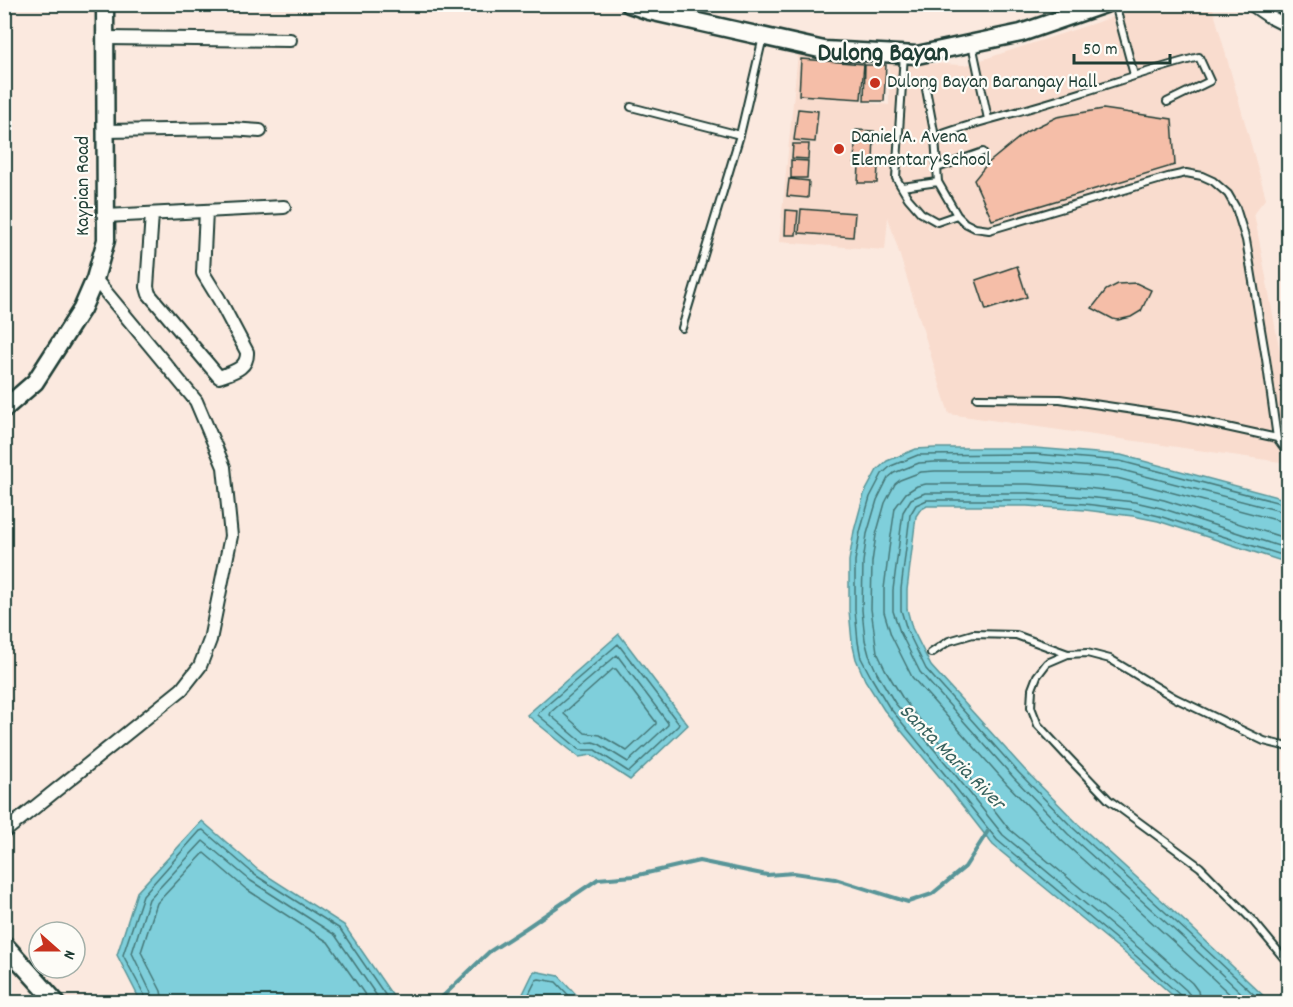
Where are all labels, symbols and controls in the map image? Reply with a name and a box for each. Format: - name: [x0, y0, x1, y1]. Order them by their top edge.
- scale bar: [1074, 27, 1170, 65]
- district label: Dulong Bayan: [818, 36, 949, 73]
- text: 50 m: [1083, 38, 1118, 63]
- place label: Dulong Bayan Barangay Hall: [887, 69, 1097, 97]
- marker: Dulong Bayan Barangay Hall: [868, 76, 882, 90]
- place label: Daniel A. Avena Elementary School: [851, 124, 991, 175]
- street label: Kaypian Road: [70, 136, 98, 236]
- marker: Daniel A. Avena Elementary School: [832, 142, 846, 156]
- water label: Santa Maria River: [891, 698, 1012, 819]
- north arrow: [27, 920, 87, 980]
- text: N: [56, 947, 81, 962]

